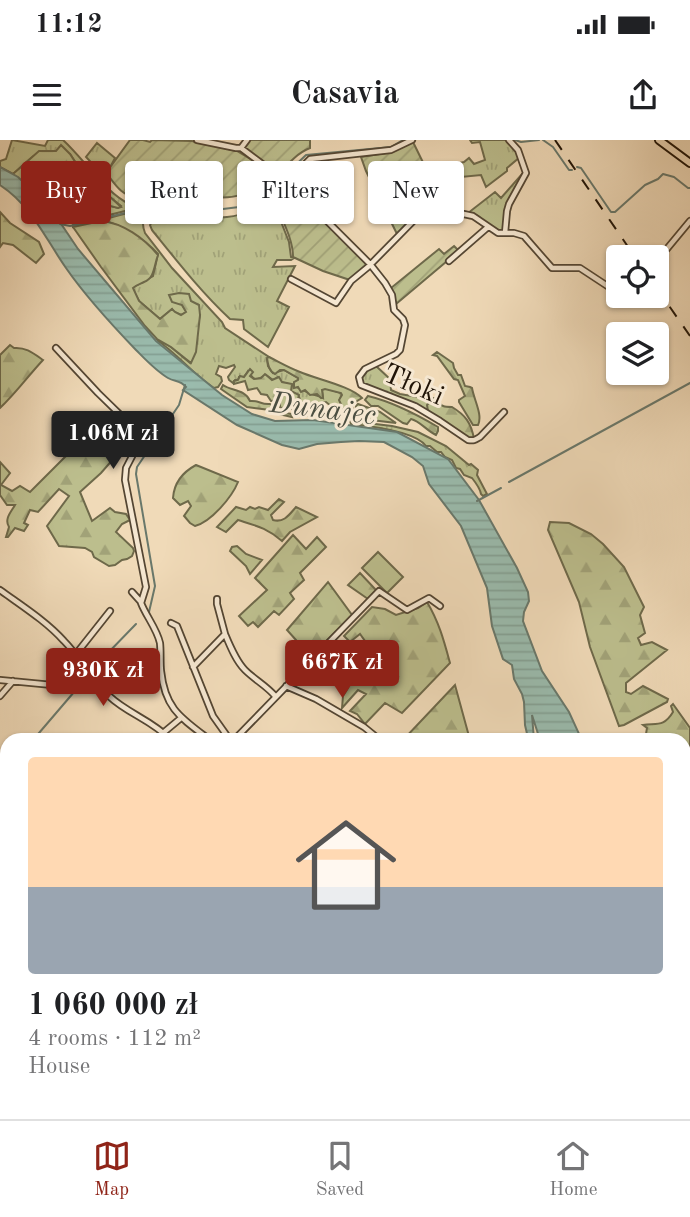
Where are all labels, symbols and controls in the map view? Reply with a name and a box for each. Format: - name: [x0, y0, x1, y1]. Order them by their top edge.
- text: 11:12: [35, 12, 103, 38]
- icon: menu: [28, 76, 66, 114]
- icon: share: [624, 76, 662, 114]
- text: Casavia: [291, 79, 399, 111]
- chip: Buy: [21, 161, 111, 224]
- chip: Rent: [125, 161, 223, 224]
- chip: Filters: [237, 161, 354, 224]
- chip: New: [368, 161, 464, 224]
- map controls: [606, 245, 669, 385]
- button: locate: [606, 245, 669, 308]
- button: layers: [606, 322, 669, 385]
- street label: Tłoki: [378, 360, 448, 412]
- water label: Dunajec: [267, 388, 378, 431]
- pin: 1.06M zł: [41, 412, 185, 471]
- text: 1.06M zł: [67, 422, 159, 445]
- pin: 667K zł: [277, 640, 407, 700]
- pin: 930K zł: [38, 648, 168, 708]
- text: 667K zł: [301, 651, 383, 674]
- text: 930K zł: [62, 659, 144, 682]
- icon: home: [283, 802, 409, 928]
- text: 1 060 000 zł: [28, 991, 198, 1021]
- text: 4 rooms · 112 m²: [28, 1027, 201, 1050]
- text: House: [28, 1055, 90, 1078]
- tab: Map: [93, 1137, 131, 1202]
- tab: Saved: [316, 1137, 364, 1202]
- tab: Home: [549, 1137, 597, 1202]

